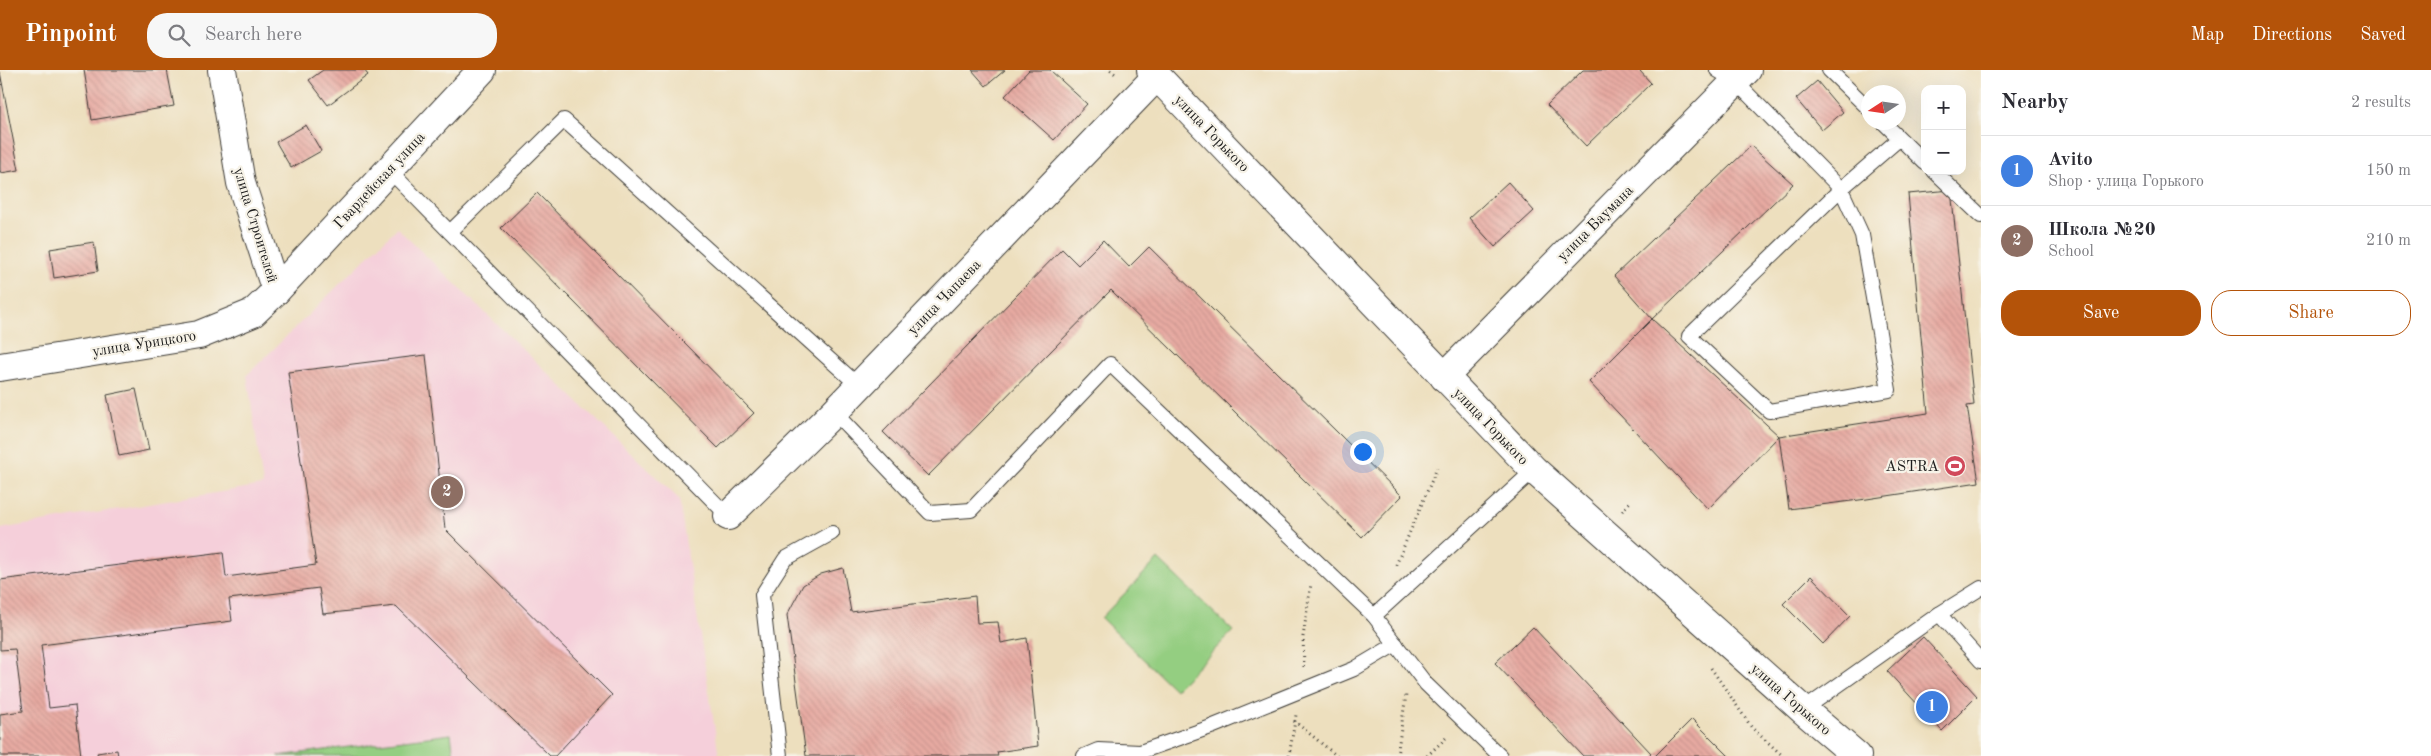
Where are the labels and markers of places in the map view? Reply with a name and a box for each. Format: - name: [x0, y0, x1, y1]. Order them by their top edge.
- sports icon: ASTRA: [1943, 454, 1967, 478]
- place label: ASTRA: [1885, 460, 1940, 475]
- pin: 2: [431, 473, 463, 511]
- pin: 1: [1916, 688, 1948, 726]

